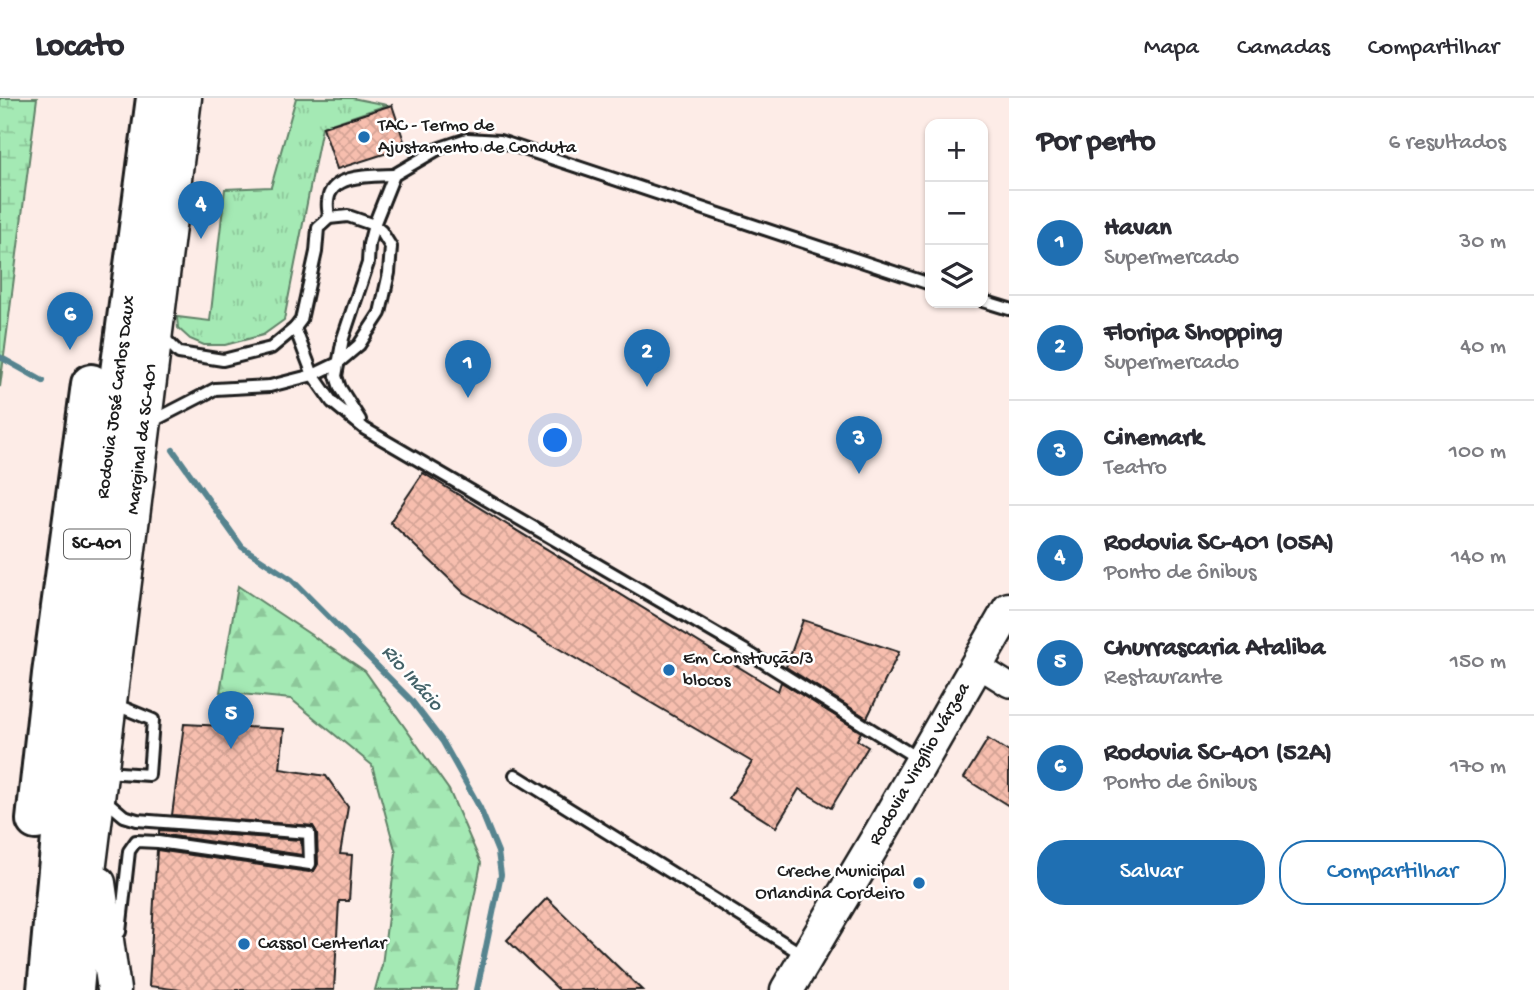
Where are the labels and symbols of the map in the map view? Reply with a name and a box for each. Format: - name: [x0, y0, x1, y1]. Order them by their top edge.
- place label: TAC - Termo de Ajustamento de Conduta: [377, 115, 578, 160]
- marker: TAC - Termo de Ajustamento de Conduta: [356, 129, 372, 145]
- pin: 4: [178, 181, 224, 239]
- pin: 6: [47, 292, 93, 350]
- street label: Rodovia José Carlos Daux: [92, 294, 141, 500]
- pin: 2: [624, 329, 670, 387]
- pin: 1: [445, 340, 491, 398]
- street label: Marginal da SC-401: [122, 362, 163, 516]
- pin: 3: [836, 416, 882, 474]
- your location: [538, 423, 572, 457]
- road number: SC-401: [64, 530, 130, 559]
- water label: Rio Inácio: [375, 641, 448, 718]
- place label: Em Construção/3 blocos: [683, 648, 814, 693]
- marker: Em Construção/3 blocos: [661, 662, 677, 678]
- street label: Rodovia Virgílio Várzea: [864, 677, 976, 850]
- pin: 5: [208, 691, 254, 749]
- place label: Creche Municipal Orlandina Cordeiro: [755, 861, 905, 906]
- marker: Creche Municipal Orlandina Cordeiro: [911, 875, 927, 891]
- place label: Cassol Centerlar: [258, 933, 389, 956]
- marker: Cassol Centerlar: [236, 936, 252, 952]

